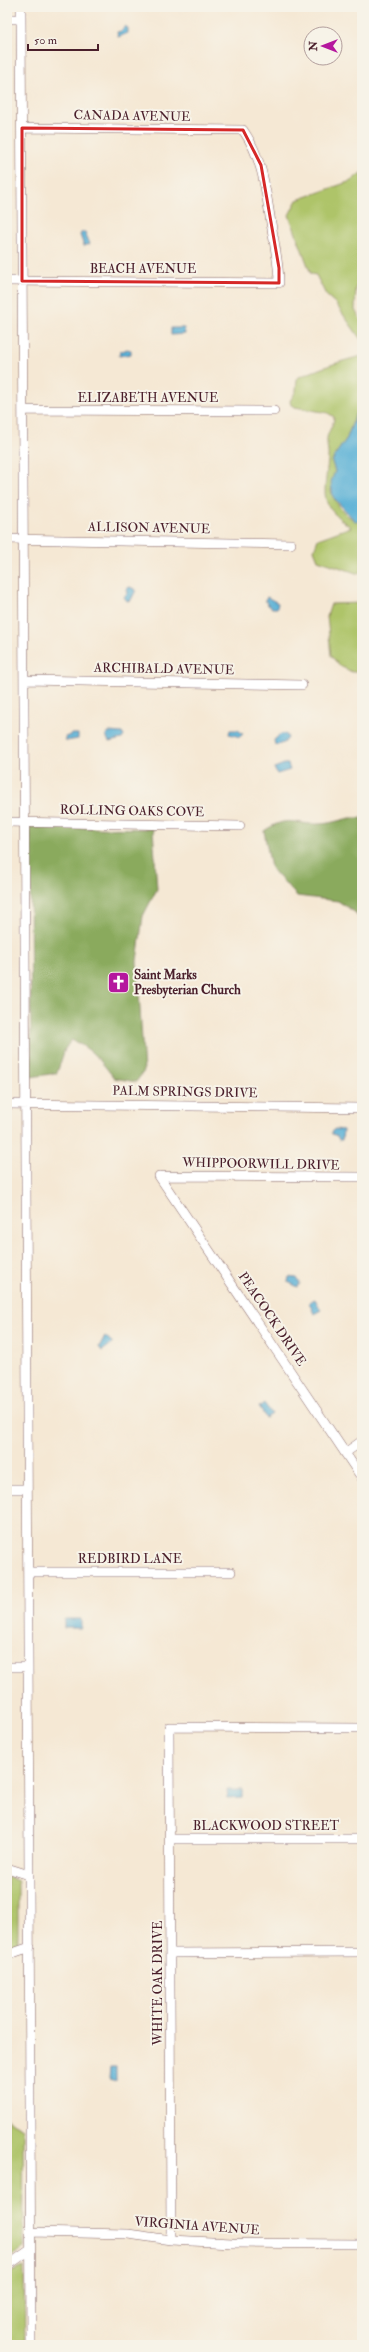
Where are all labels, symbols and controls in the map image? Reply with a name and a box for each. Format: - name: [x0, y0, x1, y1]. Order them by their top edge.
- scale bar: [28, 26, 98, 52]
- north arrow: [303, 26, 343, 66]
- text: 50 m: [34, 33, 58, 48]
- text: N: [307, 40, 320, 52]
- street label: CANADA AVENUE: [74, 107, 190, 125]
- street label: BEACH AVENUE: [90, 261, 196, 277]
- street label: ELIZABETH AVENUE: [78, 390, 218, 406]
- street label: ALLISON AVENUE: [87, 519, 210, 537]
- street label: ARCHIBALD AVENUE: [93, 660, 234, 678]
- street label: ROLLING OAKS COVE: [60, 802, 204, 820]
- place label: Saint Marks Presbyterian Church: [134, 967, 241, 999]
- church icon: Saint Marks Presbyterian Church: [106, 969, 132, 995]
- street label: PALM SPRINGS DRIVE: [112, 1083, 258, 1101]
- street label: WHIPPOORWILL DRIVE: [181, 1155, 340, 1173]
- street label: PEACOCK DRIVE: [235, 1269, 309, 1369]
- street label: REDBIRD LANE: [78, 1551, 182, 1567]
- street label: BLACKWOOD STREET: [193, 1818, 340, 1834]
- street label: WHITE OAK DRIVE: [150, 1921, 166, 2046]
- street label: VIRGINIA AVENUE: [134, 2214, 260, 2238]

